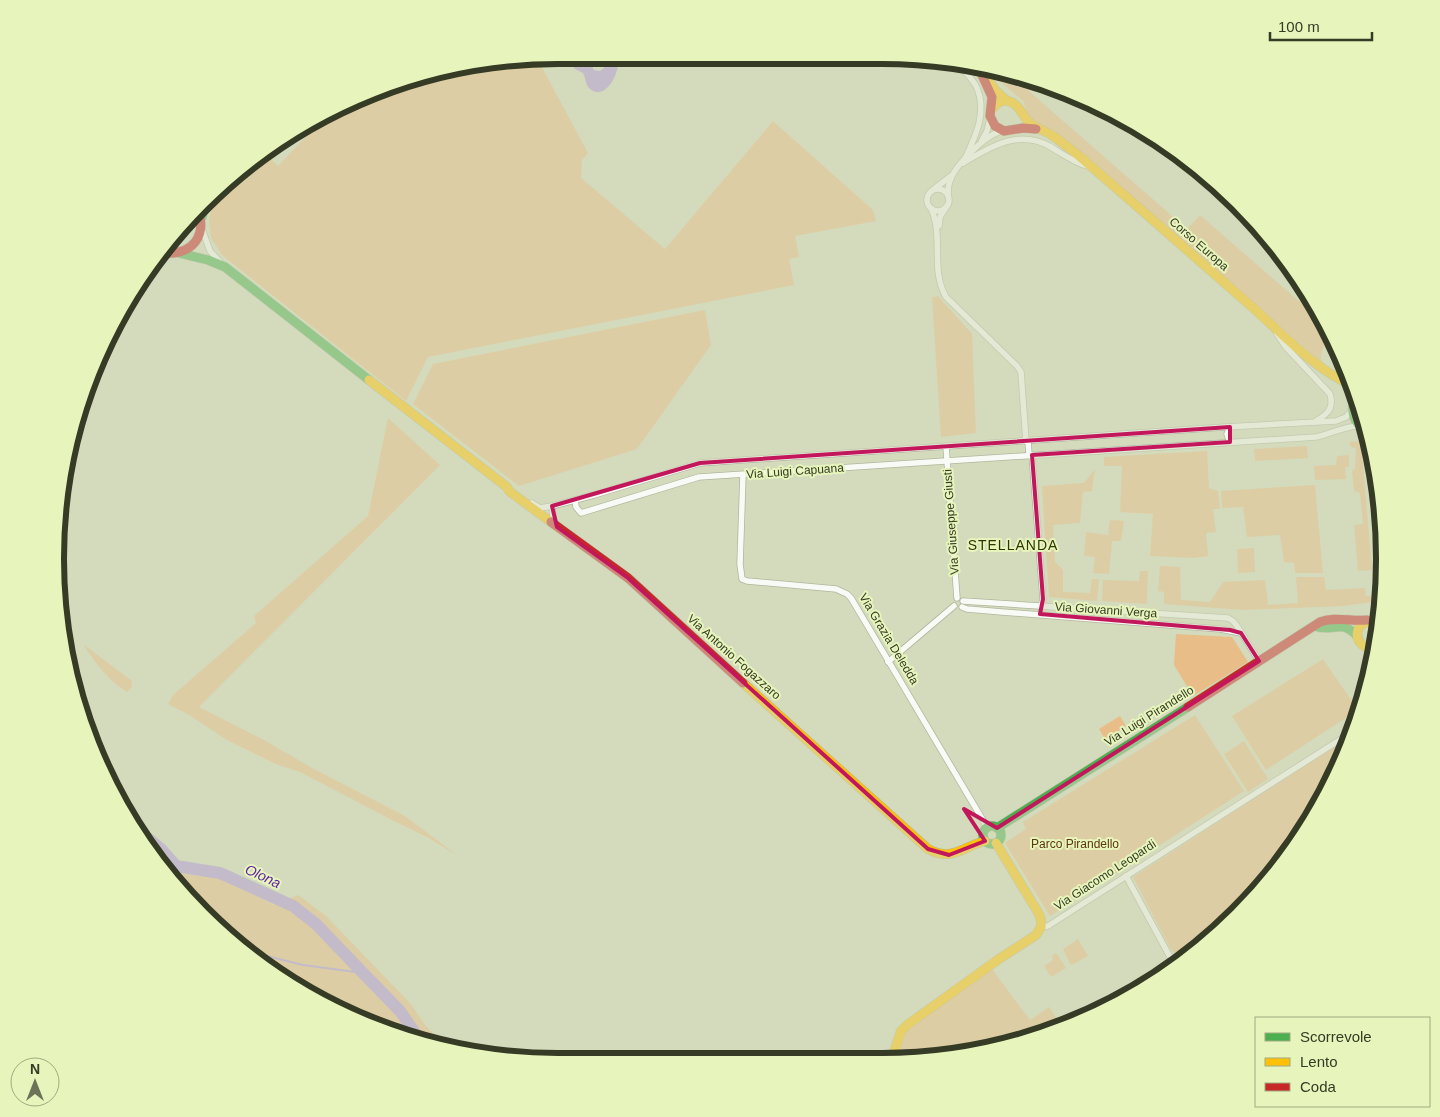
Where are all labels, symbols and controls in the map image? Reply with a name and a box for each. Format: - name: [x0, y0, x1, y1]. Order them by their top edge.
- scale bar: [1270, 10, 1372, 42]
- text: 100 m: [1278, 18, 1320, 35]
- street label: Corso Europa: [1166, 214, 1232, 274]
- street label: Via Luigi Capuana: [746, 461, 845, 481]
- street label: Via Giuseppe Giusti: [940, 469, 962, 575]
- district label: STELLANDA: [968, 537, 1058, 553]
- street label: Via Grazia Deledda: [856, 591, 922, 687]
- street label: Via Giovanni Verga: [1054, 599, 1158, 621]
- street label: Via Antonio Fogazzaro: [685, 611, 784, 703]
- street label: Via Luigi Pirandello: [1102, 683, 1196, 749]
- park label: Parco Pirandello: [1031, 837, 1119, 851]
- street label: Via Giacomo Leopardi: [1051, 837, 1159, 913]
- water label: Olona: [243, 861, 284, 891]
- legend: [1255, 1017, 1430, 1107]
- text: Scorrevole: [1300, 1028, 1372, 1045]
- text: Lento: [1300, 1053, 1338, 1070]
- north arrow: [10, 1057, 60, 1107]
- text: N: [30, 1061, 40, 1077]
- text: Coda: [1300, 1078, 1337, 1095]

